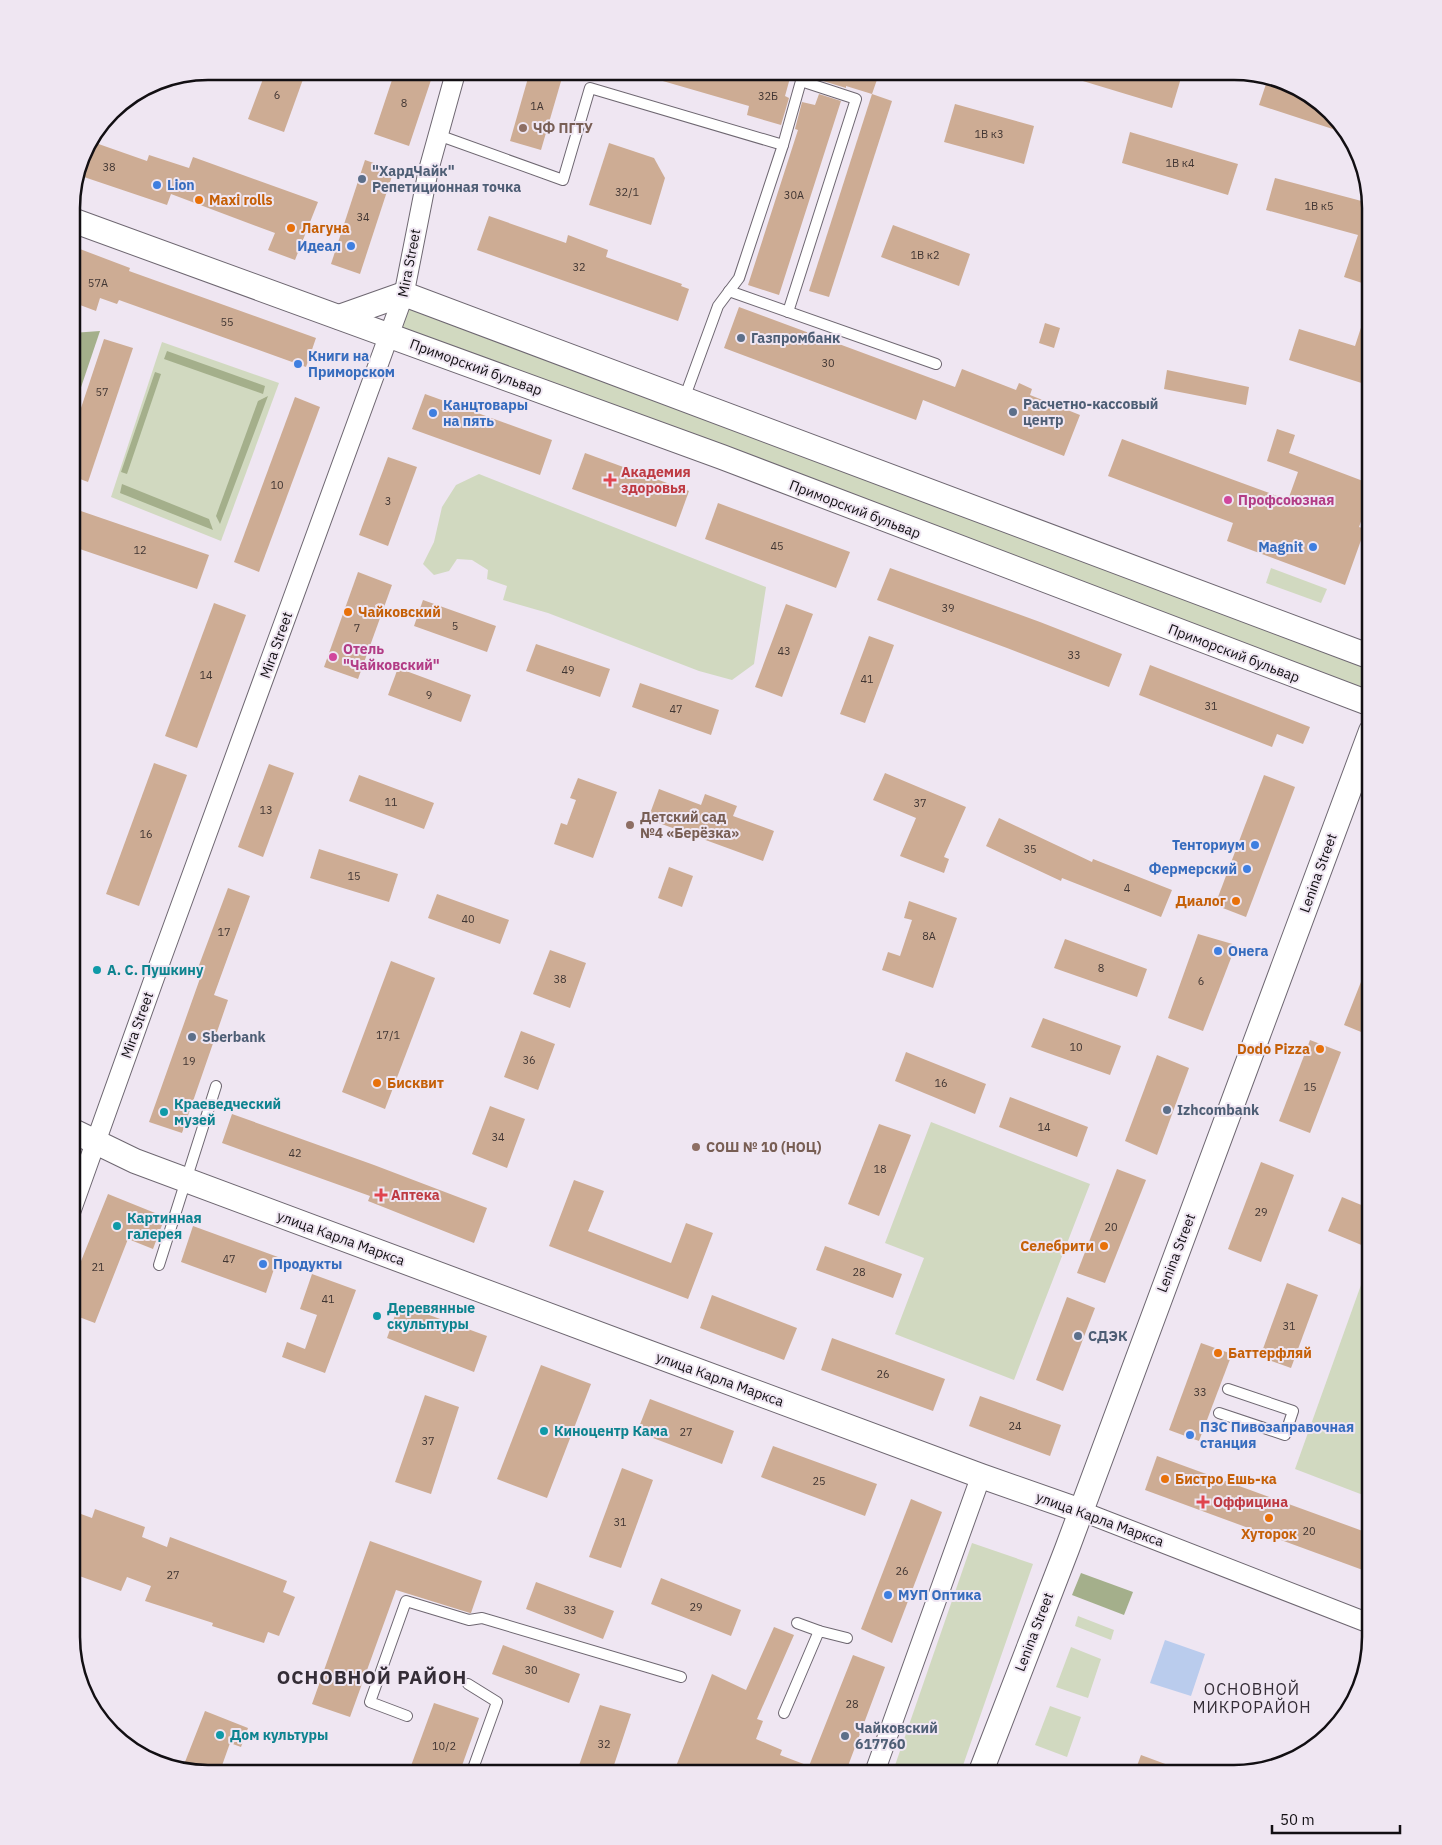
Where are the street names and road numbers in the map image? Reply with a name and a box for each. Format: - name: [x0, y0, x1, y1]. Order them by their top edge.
- street label: Mira Street: [394, 227, 424, 299]
- street label: Приморский бульвар: [407, 335, 545, 399]
- street label: Приморский бульвар: [787, 476, 923, 542]
- street label: Mira Street: [256, 609, 296, 681]
- street label: Приморский бульвар: [1166, 620, 1302, 686]
- street label: Lenina Street: [1295, 831, 1341, 915]
- street label: Mira Street: [117, 989, 157, 1061]
- street label: улица Карла Маркса: [275, 1207, 408, 1270]
- street label: Lenina Street: [1153, 1211, 1199, 1295]
- street label: улица Карла Маркса: [654, 1348, 787, 1411]
- street label: улица Карла Маркса: [1034, 1488, 1167, 1551]
- street label: Lenina Street: [1011, 1590, 1057, 1674]

